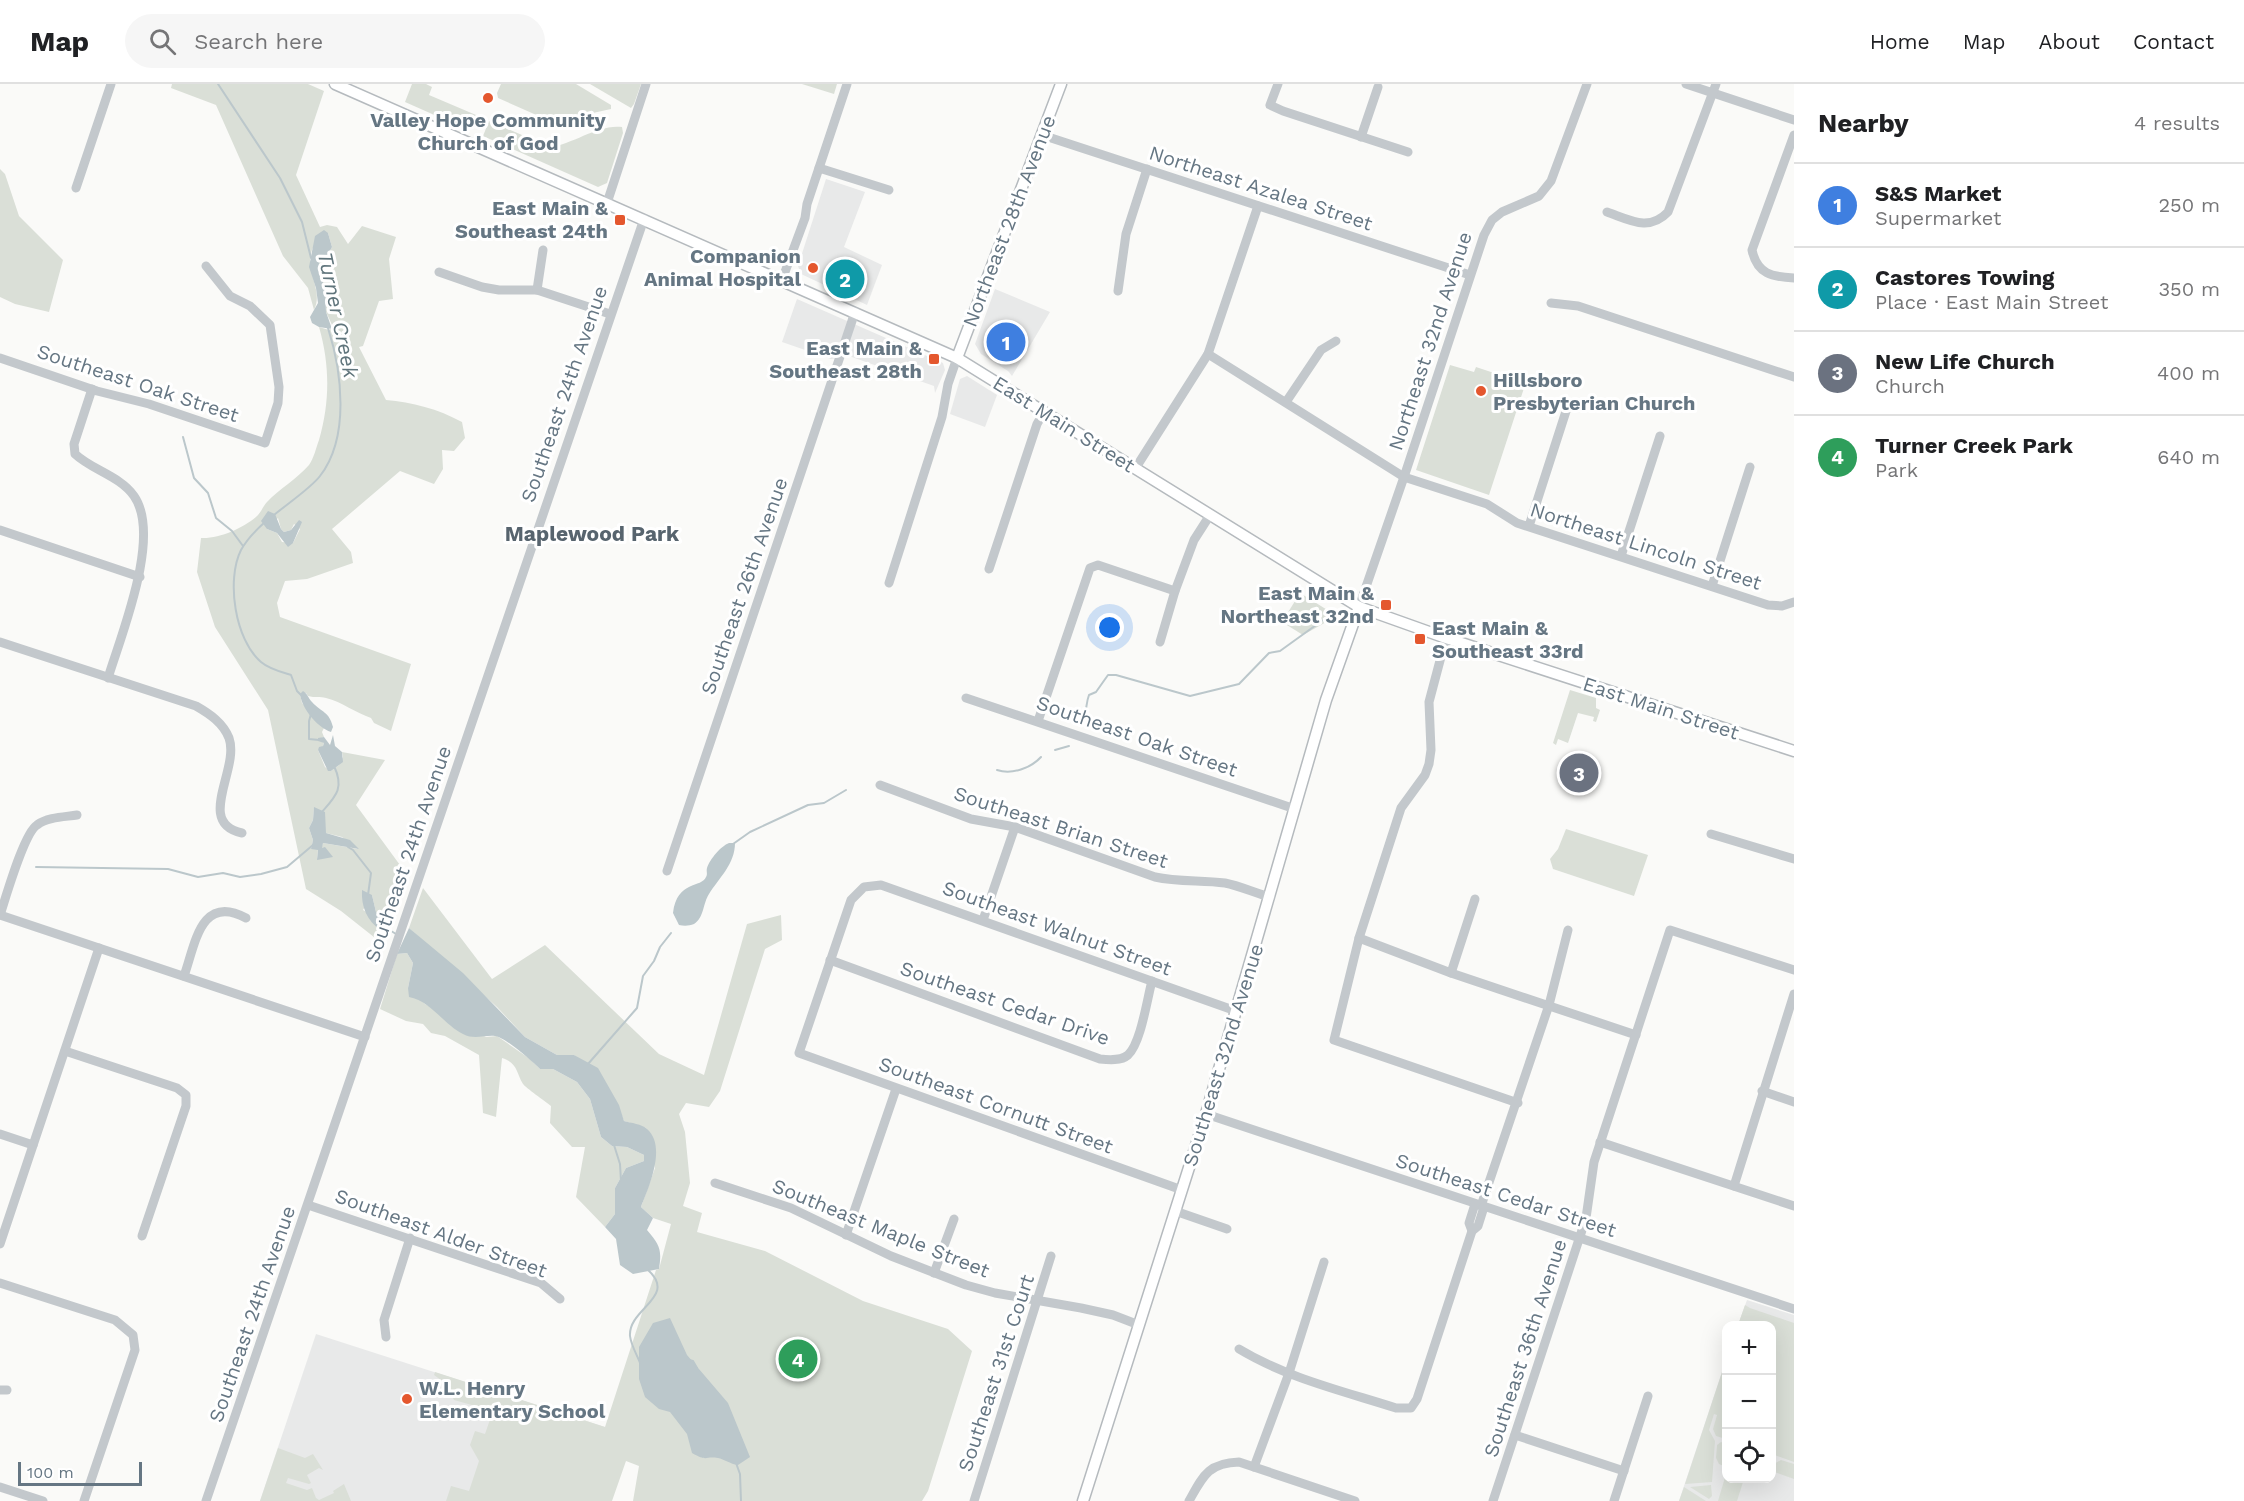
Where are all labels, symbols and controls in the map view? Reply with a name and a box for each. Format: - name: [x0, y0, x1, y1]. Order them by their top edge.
- search box: [125, 14, 545, 68]
- text: Map: [30, 25, 89, 58]
- icon: search: [146, 25, 179, 58]
- text: Search here: [194, 29, 323, 54]
- text: Home: [1870, 29, 1930, 54]
- text: Map: [1963, 29, 2006, 54]
- text: About: [2039, 29, 2100, 54]
- text: Contact: [2133, 29, 2214, 54]
- marker: Valley Hope Community Church of God: [481, 91, 495, 105]
- place label: Valley Hope Community Church of God: [370, 108, 606, 155]
- text: Nearby: [1818, 108, 1909, 138]
- text: 4 results: [2134, 111, 2220, 135]
- street label: Northeast 28th Avenue: [957, 112, 1061, 330]
- street label: Northeast Azalea Street: [1146, 141, 1376, 236]
- text: S&S Market: [1875, 181, 2001, 206]
- text: 1: [1833, 193, 1842, 217]
- text: 250 m: [2158, 193, 2220, 217]
- place label: East Main & Southeast 24th: [455, 196, 608, 243]
- text: Supermarket: [1875, 206, 2001, 230]
- marker: East Main & Southeast 24th: [613, 213, 627, 227]
- street label: Northeast 32nd Avenue: [1383, 229, 1477, 453]
- place label: Companion Animal Hospital: [644, 244, 801, 291]
- water label: Turner Creek: [313, 250, 364, 381]
- pin: 2: [826, 256, 864, 302]
- marker: Companion Animal Hospital: [806, 261, 820, 275]
- text: Castores Towing: [1875, 265, 2054, 290]
- text: 2: [1832, 277, 1843, 301]
- text: 350 m: [2158, 277, 2220, 301]
- street label: Southeast 24th Avenue: [516, 283, 612, 505]
- text: Place · East Main Street: [1875, 290, 2108, 314]
- pin: 1: [986, 320, 1026, 364]
- place label: East Main & Southeast 28th: [769, 336, 922, 383]
- street label: Southeast Oak Street: [34, 339, 242, 427]
- text: New Life Church: [1875, 349, 2055, 374]
- marker: East Main & Southeast 28th: [927, 352, 941, 366]
- text: 3: [1832, 361, 1843, 385]
- text: 400 m: [2157, 361, 2220, 385]
- place label: Hillsboro Presbyterian Church: [1493, 368, 1695, 415]
- street label: East Main Street: [989, 371, 1140, 478]
- text: Church: [1875, 374, 1945, 398]
- marker: Hillsboro Presbyterian Church: [1474, 384, 1488, 398]
- text: Turner Creek Park: [1875, 433, 2073, 458]
- text: 4: [1831, 445, 1844, 469]
- text: 640 m: [2157, 445, 2220, 469]
- text: Park: [1875, 458, 1918, 482]
- street label: Southeast 26th Avenue: [696, 474, 792, 698]
- street label: Northeast Lincoln Street: [1527, 497, 1765, 595]
- district label: Maplewood Park: [505, 521, 680, 546]
- place label: East Main & Northeast 32nd: [1221, 581, 1374, 628]
- marker: East Main & Northeast 32nd: [1379, 598, 1393, 612]
- your location: [1095, 613, 1124, 642]
- place label: East Main & Southeast 33rd: [1432, 616, 1584, 663]
- marker: East Main & Southeast 33rd: [1413, 632, 1427, 646]
- street label: East Main Street: [1580, 671, 1743, 745]
- street label: Southeast Oak Street: [1033, 690, 1241, 782]
- street label: Southeast 24th Avenue: [360, 743, 456, 965]
- pin: 3: [1560, 750, 1598, 796]
- street label: Southeast Brian Street: [951, 781, 1172, 873]
- street label: Southeast Walnut Street: [939, 875, 1175, 981]
- street label: Southeast 32nd Avenue: [1178, 941, 1268, 1169]
- street label: Southeast Cedar Drive: [897, 956, 1113, 1050]
- street label: Southeast Cornutt Street: [876, 1051, 1117, 1159]
- street label: Southeast Cedar Street: [1393, 1148, 1620, 1242]
- street label: Southeast Maple Street: [769, 1173, 994, 1283]
- street label: Southeast Alder Street: [332, 1183, 551, 1283]
- street label: Southeast 24th Avenue: [204, 1203, 300, 1425]
- street label: Southeast 36th Avenue: [1478, 1236, 1572, 1460]
- street label: Southeast 31st Court: [953, 1271, 1039, 1475]
- map controls: [1722, 1321, 1776, 1483]
- button: +: [1722, 1321, 1776, 1375]
- pin: 4: [778, 1336, 818, 1382]
- button: −: [1722, 1375, 1776, 1429]
- place label: W.L. Henry Elementary School: [419, 1376, 606, 1423]
- marker: W.L. Henry Elementary School: [400, 1392, 414, 1406]
- button: locate: [1722, 1429, 1776, 1483]
- scale bar: [18, 1459, 142, 1486]
- text: 100 m: [27, 1463, 74, 1482]

